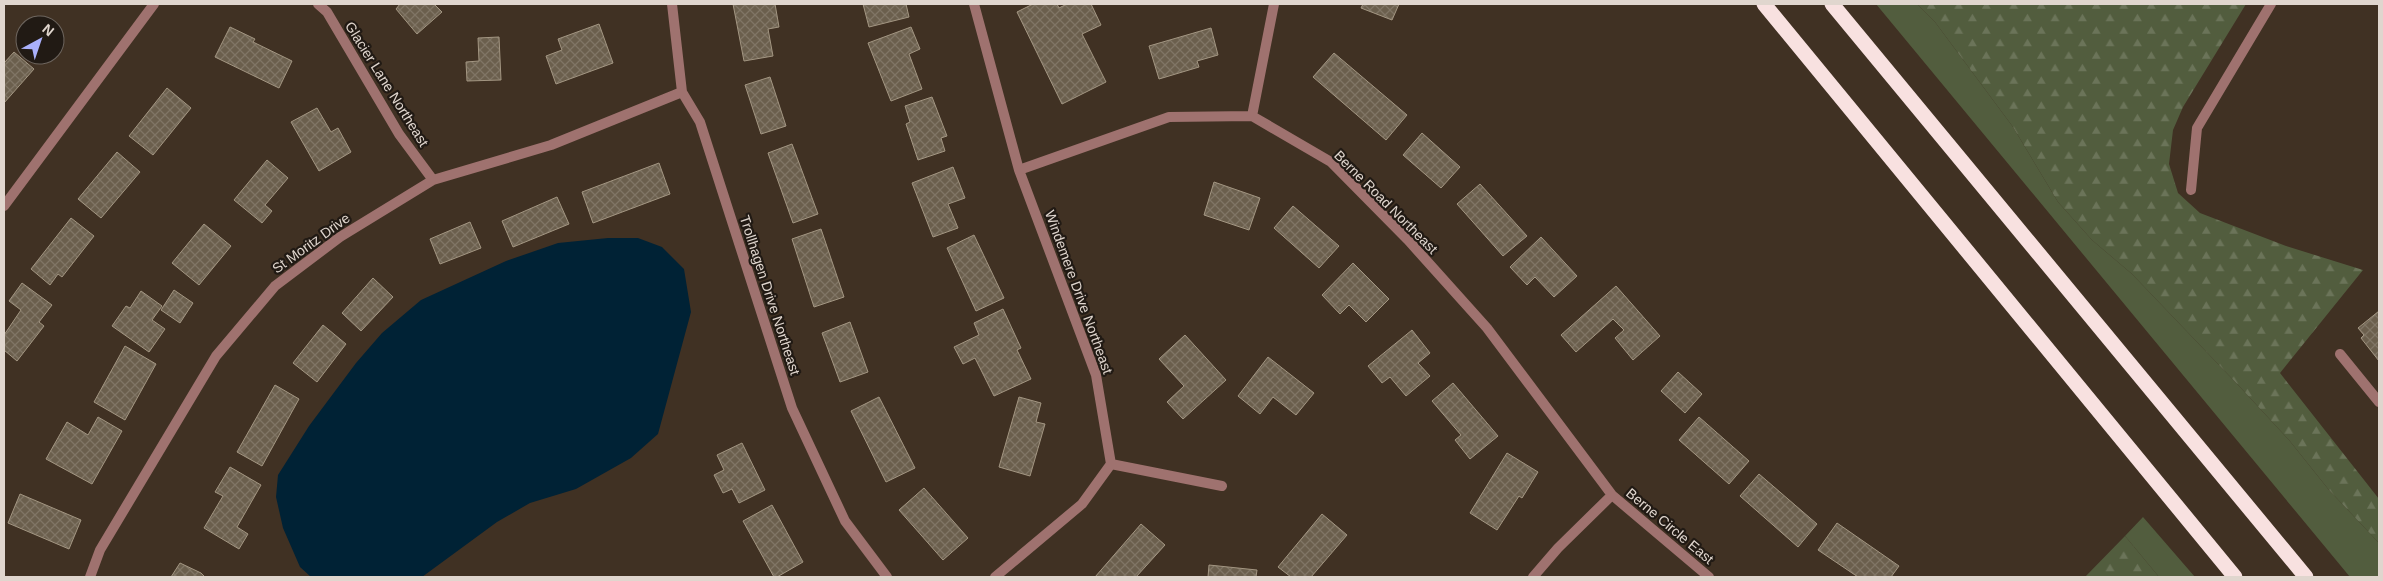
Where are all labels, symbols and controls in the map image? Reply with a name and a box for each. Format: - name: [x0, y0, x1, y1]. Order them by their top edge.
- north arrow: [15, 15, 65, 65]
- street label: Glacier Lane Northeast: [342, 19, 432, 149]
- text: N: [39, 21, 57, 39]
- street label: Berne Road Northeast: [1331, 147, 1441, 257]
- street label: Windemere Drive Northeast: [1042, 208, 1116, 376]
- street label: St Moritz Drive: [269, 209, 353, 276]
- street label: Trollhagen Drive Northeast: [737, 213, 803, 377]
- street label: Berne Circle East: [1623, 485, 1717, 567]

